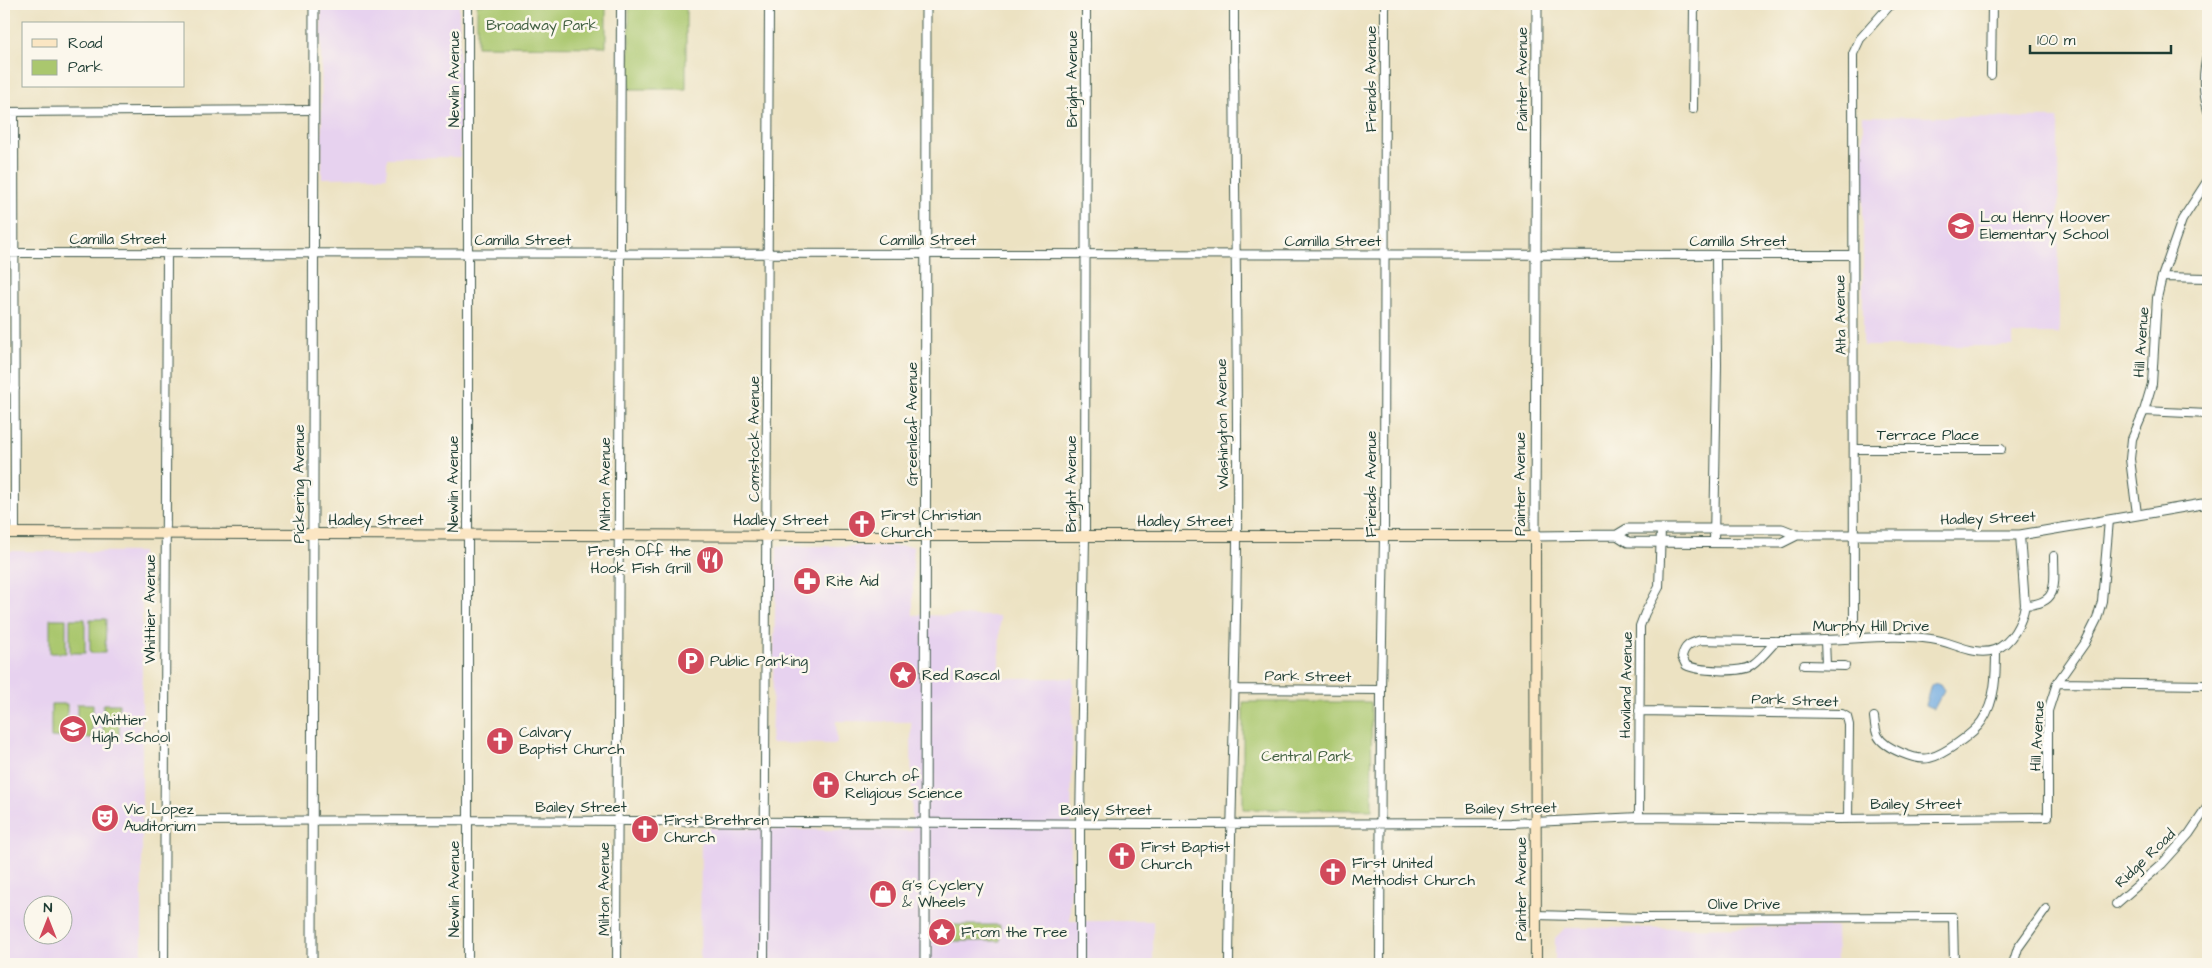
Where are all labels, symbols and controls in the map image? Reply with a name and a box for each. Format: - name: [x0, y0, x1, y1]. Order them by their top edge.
- park label: Broadway Park: [486, 15, 598, 37]
- legend: [22, 22, 185, 88]
- scale bar: [2030, 22, 2171, 54]
- street label: Friends Avenue: [1361, 26, 1382, 132]
- street label: Painter Avenue: [1512, 27, 1533, 131]
- street label: Bright Avenue: [1062, 30, 1084, 128]
- text: 100 m: [2037, 30, 2076, 51]
- street label: Newlin Avenue: [444, 31, 465, 127]
- text: Road: [68, 33, 103, 54]
- text: Park: [68, 57, 103, 78]
- place label: Lou Henry Hoover Elementary School: [1980, 207, 2110, 246]
- school or university icon: Lou Henry Hoover Elementary School: [1946, 211, 1976, 241]
- street label: Camilla Street: [70, 229, 166, 250]
- street label: Camilla Street: [475, 230, 571, 251]
- street label: Camilla Street: [880, 230, 976, 251]
- street label: Camilla Street: [1285, 231, 1381, 252]
- street label: Camilla Street: [1690, 231, 1786, 252]
- street label: Alta Avenue: [1829, 275, 1852, 355]
- street label: Hill Avenue: [2129, 306, 2154, 378]
- street label: Washington Avenue: [1211, 358, 1235, 490]
- street label: Greenleaf Avenue: [902, 362, 923, 486]
- street label: Comstock Avenue: [744, 376, 765, 502]
- street label: Pickering Avenue: [289, 424, 311, 544]
- street label: Terrace Place: [1877, 425, 1979, 446]
- street label: Friends Avenue: [1361, 431, 1382, 537]
- street label: Painter Avenue: [1510, 432, 1531, 536]
- street label: Bright Avenue: [1061, 435, 1083, 533]
- street label: Newlin Avenue: [443, 436, 464, 532]
- street label: Milton Avenue: [595, 437, 616, 531]
- place label: First Christian Church: [881, 505, 982, 543]
- street label: Hadley Street: [1940, 506, 2036, 532]
- church icon: First Christian Church: [847, 509, 877, 539]
- street label: Hadley Street: [328, 510, 424, 532]
- street label: Hadley Street: [733, 510, 829, 532]
- street label: Hadley Street: [1137, 511, 1233, 533]
- place label: Fresh Off the Hook Fish Grill: [588, 541, 691, 579]
- restaurant icon: Fresh Off the Hook Fish Grill: [695, 545, 725, 575]
- street label: Whittier Avenue: [140, 554, 161, 664]
- pharmacy icon: Rite Aid: [792, 566, 822, 596]
- place label: Rite Aid: [826, 571, 879, 592]
- street label: Murphy Hill Drive: [1813, 616, 1929, 638]
- street label: Haviland Avenue: [1615, 631, 1638, 739]
- parking icon: Public Parking: [676, 646, 706, 676]
- place label: Public Parking: [710, 651, 808, 673]
- place icon: Red Rascal: [888, 660, 918, 690]
- place label: Red Rascal: [922, 665, 1000, 686]
- street label: Park Street: [1264, 665, 1352, 688]
- street label: Park Street: [1751, 688, 1839, 713]
- street label: Hill Avenue: [2025, 700, 2050, 772]
- place label: Whittier High School: [92, 710, 170, 749]
- school or university icon: Whittier High School: [58, 714, 88, 744]
- place label: Calvary Baptist Church: [519, 722, 625, 760]
- church icon: Calvary Baptist Church: [485, 726, 515, 756]
- park label: Central Park: [1261, 746, 1353, 767]
- place label: Church of Religious Science: [845, 766, 963, 805]
- church icon: Church of Religious Science: [811, 770, 841, 800]
- street label: Bailey Street: [1870, 794, 1962, 816]
- street label: Bailey Street: [535, 797, 627, 819]
- street label: Bailey Street: [1465, 797, 1557, 821]
- place label: Vic Lopez Auditorium: [124, 799, 196, 837]
- street label: Bailey Street: [1060, 800, 1152, 822]
- theatre icon: Vic Lopez Auditorium: [90, 803, 120, 833]
- place label: First Brethren Church: [664, 810, 769, 848]
- church icon: First Brethren Church: [630, 814, 660, 844]
- street label: Ridge Road: [2110, 824, 2181, 893]
- place label: First Baptist Church: [1141, 837, 1230, 875]
- street label: Painter Avenue: [1511, 837, 1532, 941]
- street label: Newlin Avenue: [444, 841, 465, 937]
- church icon: First Baptist Church: [1107, 841, 1137, 871]
- street label: Milton Avenue: [594, 842, 615, 936]
- place label: First United Methodist Church: [1352, 853, 1475, 891]
- church icon: First United Methodist Church: [1318, 857, 1348, 887]
- place label: G's Cyclery & Wheels: [902, 875, 984, 913]
- shop icon: G's Cyclery & Wheels: [868, 879, 898, 909]
- street label: Olive Drive: [1708, 894, 1780, 915]
- north arrow: [22, 896, 72, 946]
- text: N: [44, 898, 53, 918]
- place icon: From the Tree: [927, 917, 957, 947]
- place label: From the Tree: [961, 922, 1067, 943]

